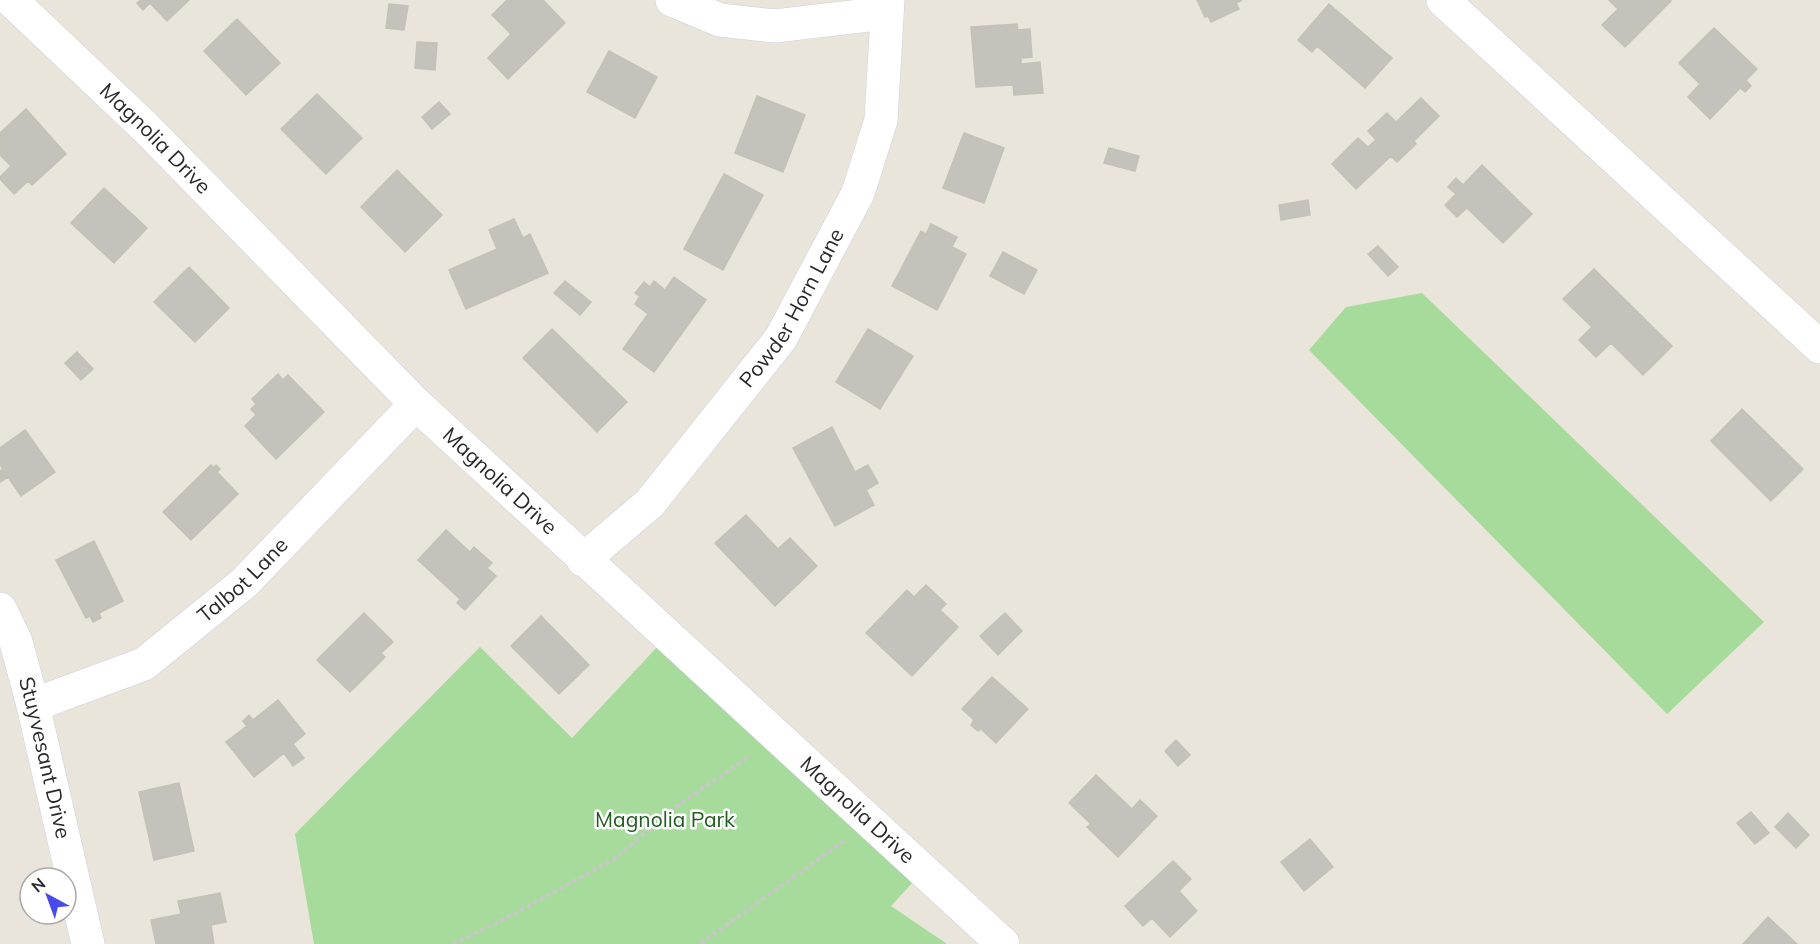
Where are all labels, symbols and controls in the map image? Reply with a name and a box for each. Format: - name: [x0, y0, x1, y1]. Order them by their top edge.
- street label: Magnolia Drive: [95, 77, 217, 199]
- street label: Powder Horn Lane: [733, 224, 849, 392]
- street label: Magnolia Drive: [438, 421, 563, 540]
- street label: Talbot Lane: [192, 532, 293, 628]
- street label: Stuyvesant Drive: [14, 674, 77, 841]
- street label: Magnolia Drive: [795, 750, 921, 869]
- park label: Magnolia Park: [595, 806, 735, 832]
- north arrow: [18, 866, 78, 926]
- text: N: [27, 873, 49, 896]

